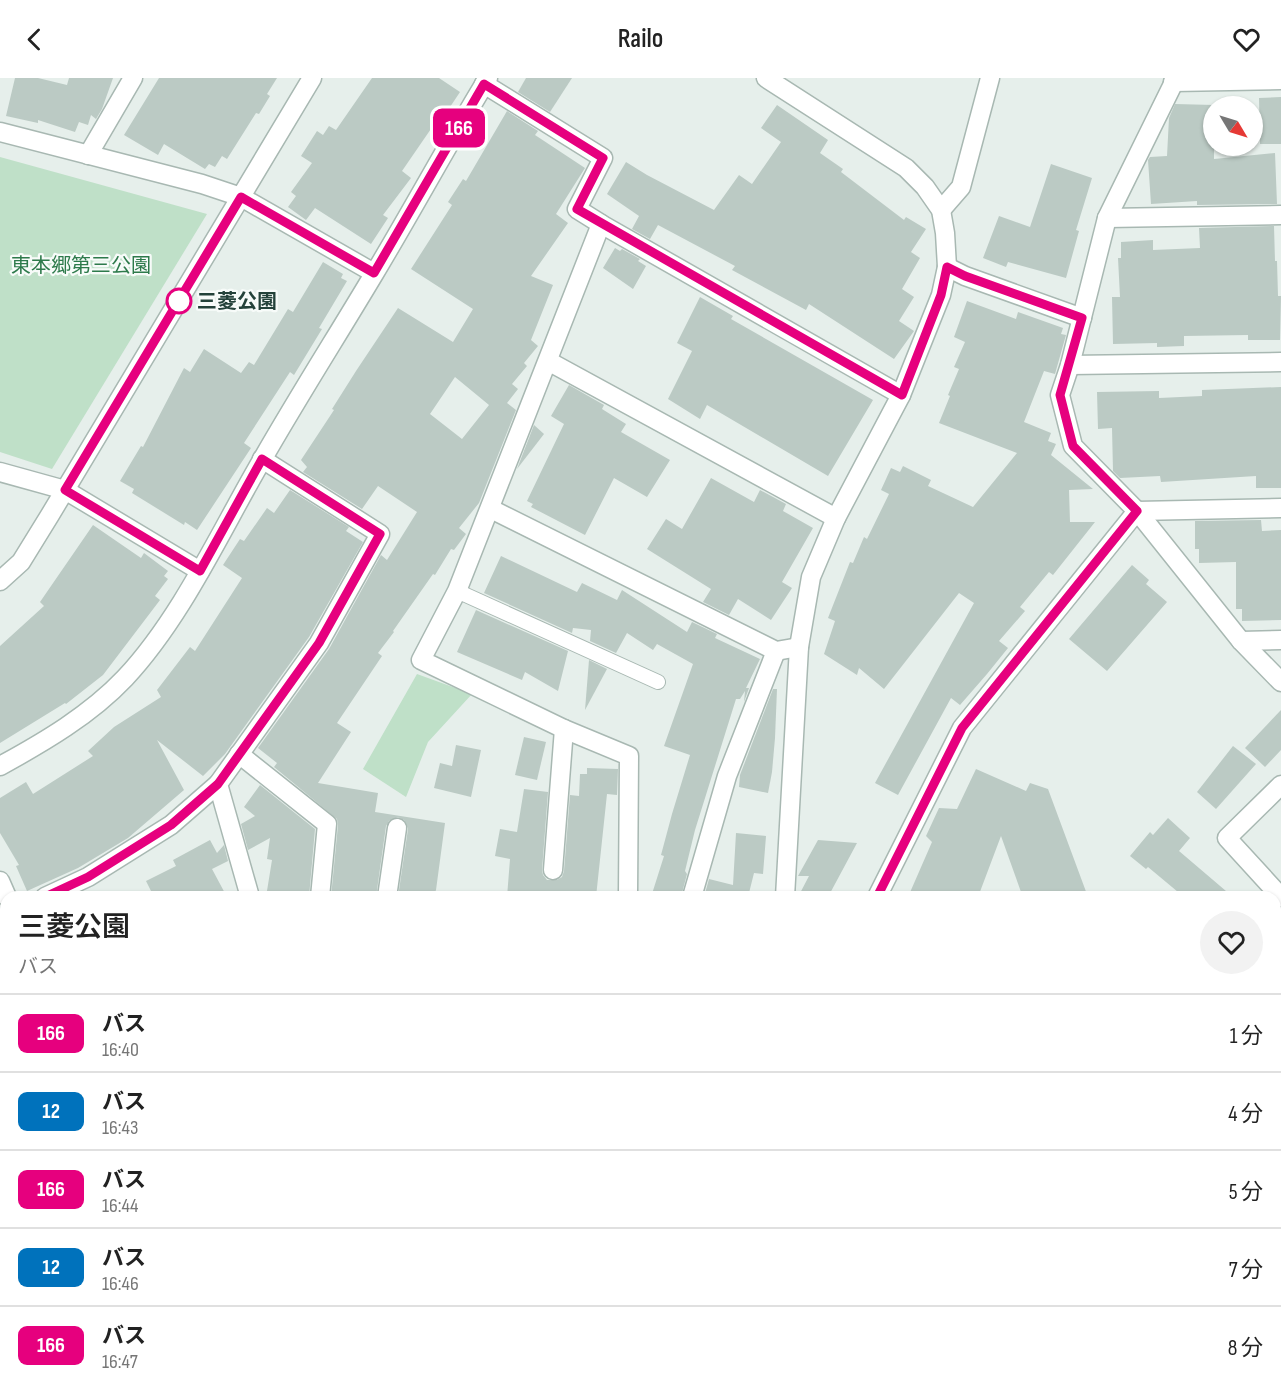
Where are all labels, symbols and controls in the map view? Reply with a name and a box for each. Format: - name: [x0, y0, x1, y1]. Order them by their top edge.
- icon: back: [18, 23, 51, 56]
- text: Railo: [618, 23, 663, 55]
- icon: heart: [1230, 23, 1263, 56]
- north arrow: [1203, 96, 1263, 156]
- map controls: [1203, 96, 1263, 156]
- line badge: 166: [424, 109, 494, 148]
- text: 166: [445, 116, 473, 141]
- park label: 東本郷第三公園: [11, 254, 151, 278]
- marker: 三菱公園: [166, 288, 192, 314]
- place label: 三菱公園: [197, 290, 277, 314]
- text: 三菱公園: [18, 911, 130, 944]
- button: heart: [1200, 911, 1263, 974]
- text: バス: [18, 955, 58, 979]
- text: バス: [102, 1011, 146, 1038]
- text: 166: [37, 1021, 65, 1046]
- text: 1 分: [1230, 1023, 1263, 1050]
- text: 16:40: [102, 1038, 139, 1062]
- text: バス: [102, 1089, 146, 1116]
- text: 12: [42, 1099, 60, 1124]
- text: 4 分: [1228, 1101, 1263, 1128]
- text: 16:43: [102, 1116, 138, 1140]
- text: バス: [102, 1167, 146, 1194]
- text: 166: [37, 1177, 65, 1202]
- text: 5 分: [1229, 1179, 1263, 1206]
- text: 16:44: [102, 1194, 138, 1218]
- text: バス: [102, 1245, 146, 1272]
- text: 12: [42, 1255, 60, 1280]
- text: 7 分: [1229, 1257, 1263, 1284]
- text: 16:46: [102, 1272, 139, 1296]
- text: バス: [102, 1323, 146, 1350]
- text: 166: [37, 1333, 65, 1358]
- text: 8 分: [1228, 1335, 1263, 1362]
- text: 16:47: [102, 1350, 138, 1374]

